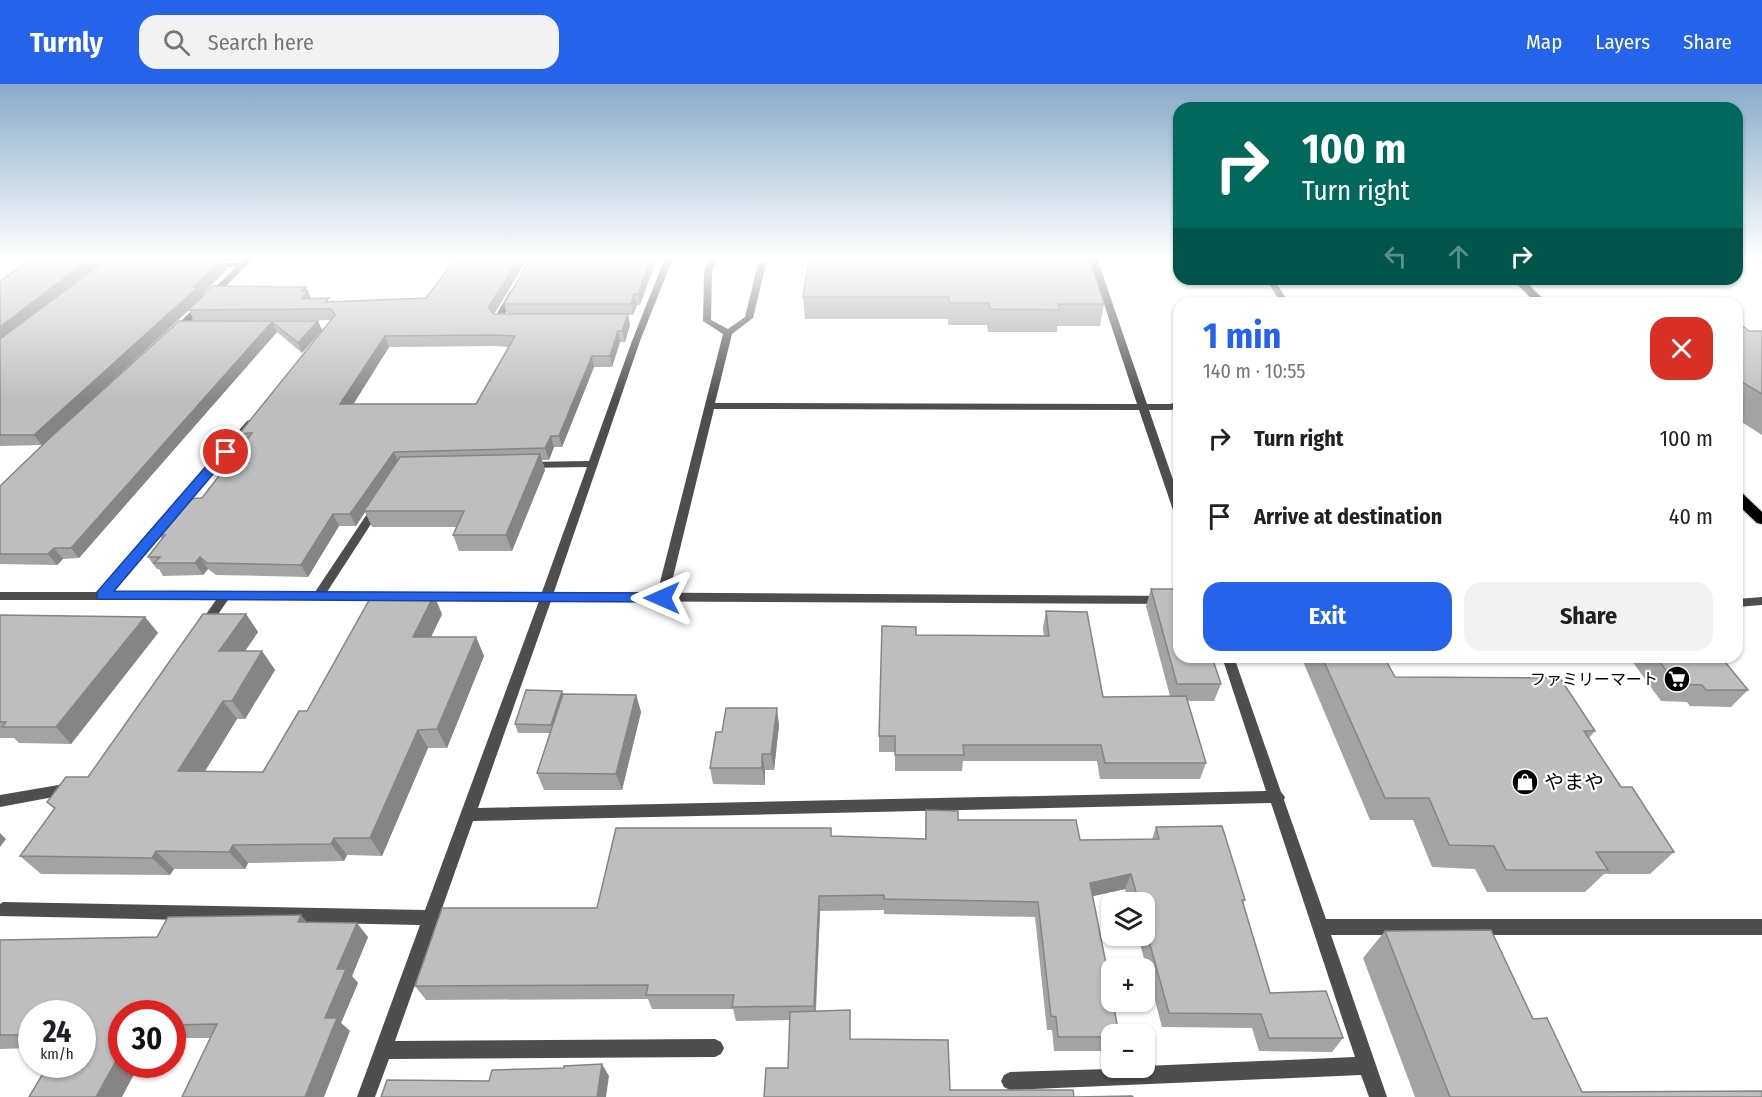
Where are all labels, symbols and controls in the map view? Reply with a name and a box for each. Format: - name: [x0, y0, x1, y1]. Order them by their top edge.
- search box: [139, 15, 559, 69]
- text: Turnly: [30, 26, 103, 59]
- icon: search: [160, 26, 193, 59]
- text: Search here: [208, 29, 314, 56]
- text: Map: [1526, 29, 1562, 55]
- text: Layers: [1595, 29, 1650, 55]
- text: Share: [1683, 29, 1732, 55]
- text: 100 m: [1302, 124, 1406, 174]
- icon: right: [1203, 126, 1281, 204]
- text: Turn right: [1302, 175, 1410, 207]
- icon: left: [1379, 240, 1412, 273]
- icon: ahead: [1442, 240, 1475, 273]
- icon: right: [1505, 240, 1538, 273]
- text: 1 min: [1203, 314, 1281, 358]
- button: close: [1650, 317, 1713, 380]
- text: 140 m · 10:55: [1203, 359, 1305, 383]
- icon: right: [1203, 422, 1236, 455]
- text: Turn right: [1254, 425, 1343, 452]
- text: 100 m: [1659, 425, 1713, 452]
- pin: [200, 426, 251, 477]
- icon: arrive: [209, 435, 242, 468]
- icon: arrive: [1203, 500, 1236, 533]
- text: Arrive at destination: [1254, 503, 1442, 530]
- text: 40 m: [1669, 503, 1713, 530]
- position arrow: [630, 566, 694, 630]
- button: Exit: [1203, 582, 1452, 651]
- button: Share: [1464, 582, 1713, 651]
- supermarket icon: ファミリーマート: [1662, 664, 1692, 694]
- place label: ファミリーマート: [1530, 670, 1658, 689]
- shop icon: やまや: [1510, 767, 1540, 797]
- place label: やまや: [1544, 770, 1604, 794]
- map controls: [1101, 892, 1155, 1078]
- button: layers: [1101, 892, 1155, 946]
- button: +: [1101, 958, 1155, 1012]
- speed limit sign: 30: [108, 1000, 186, 1078]
- text: 24: [43, 1014, 71, 1050]
- button: −: [1101, 1024, 1155, 1078]
- text: km/h: [40, 1045, 74, 1063]

